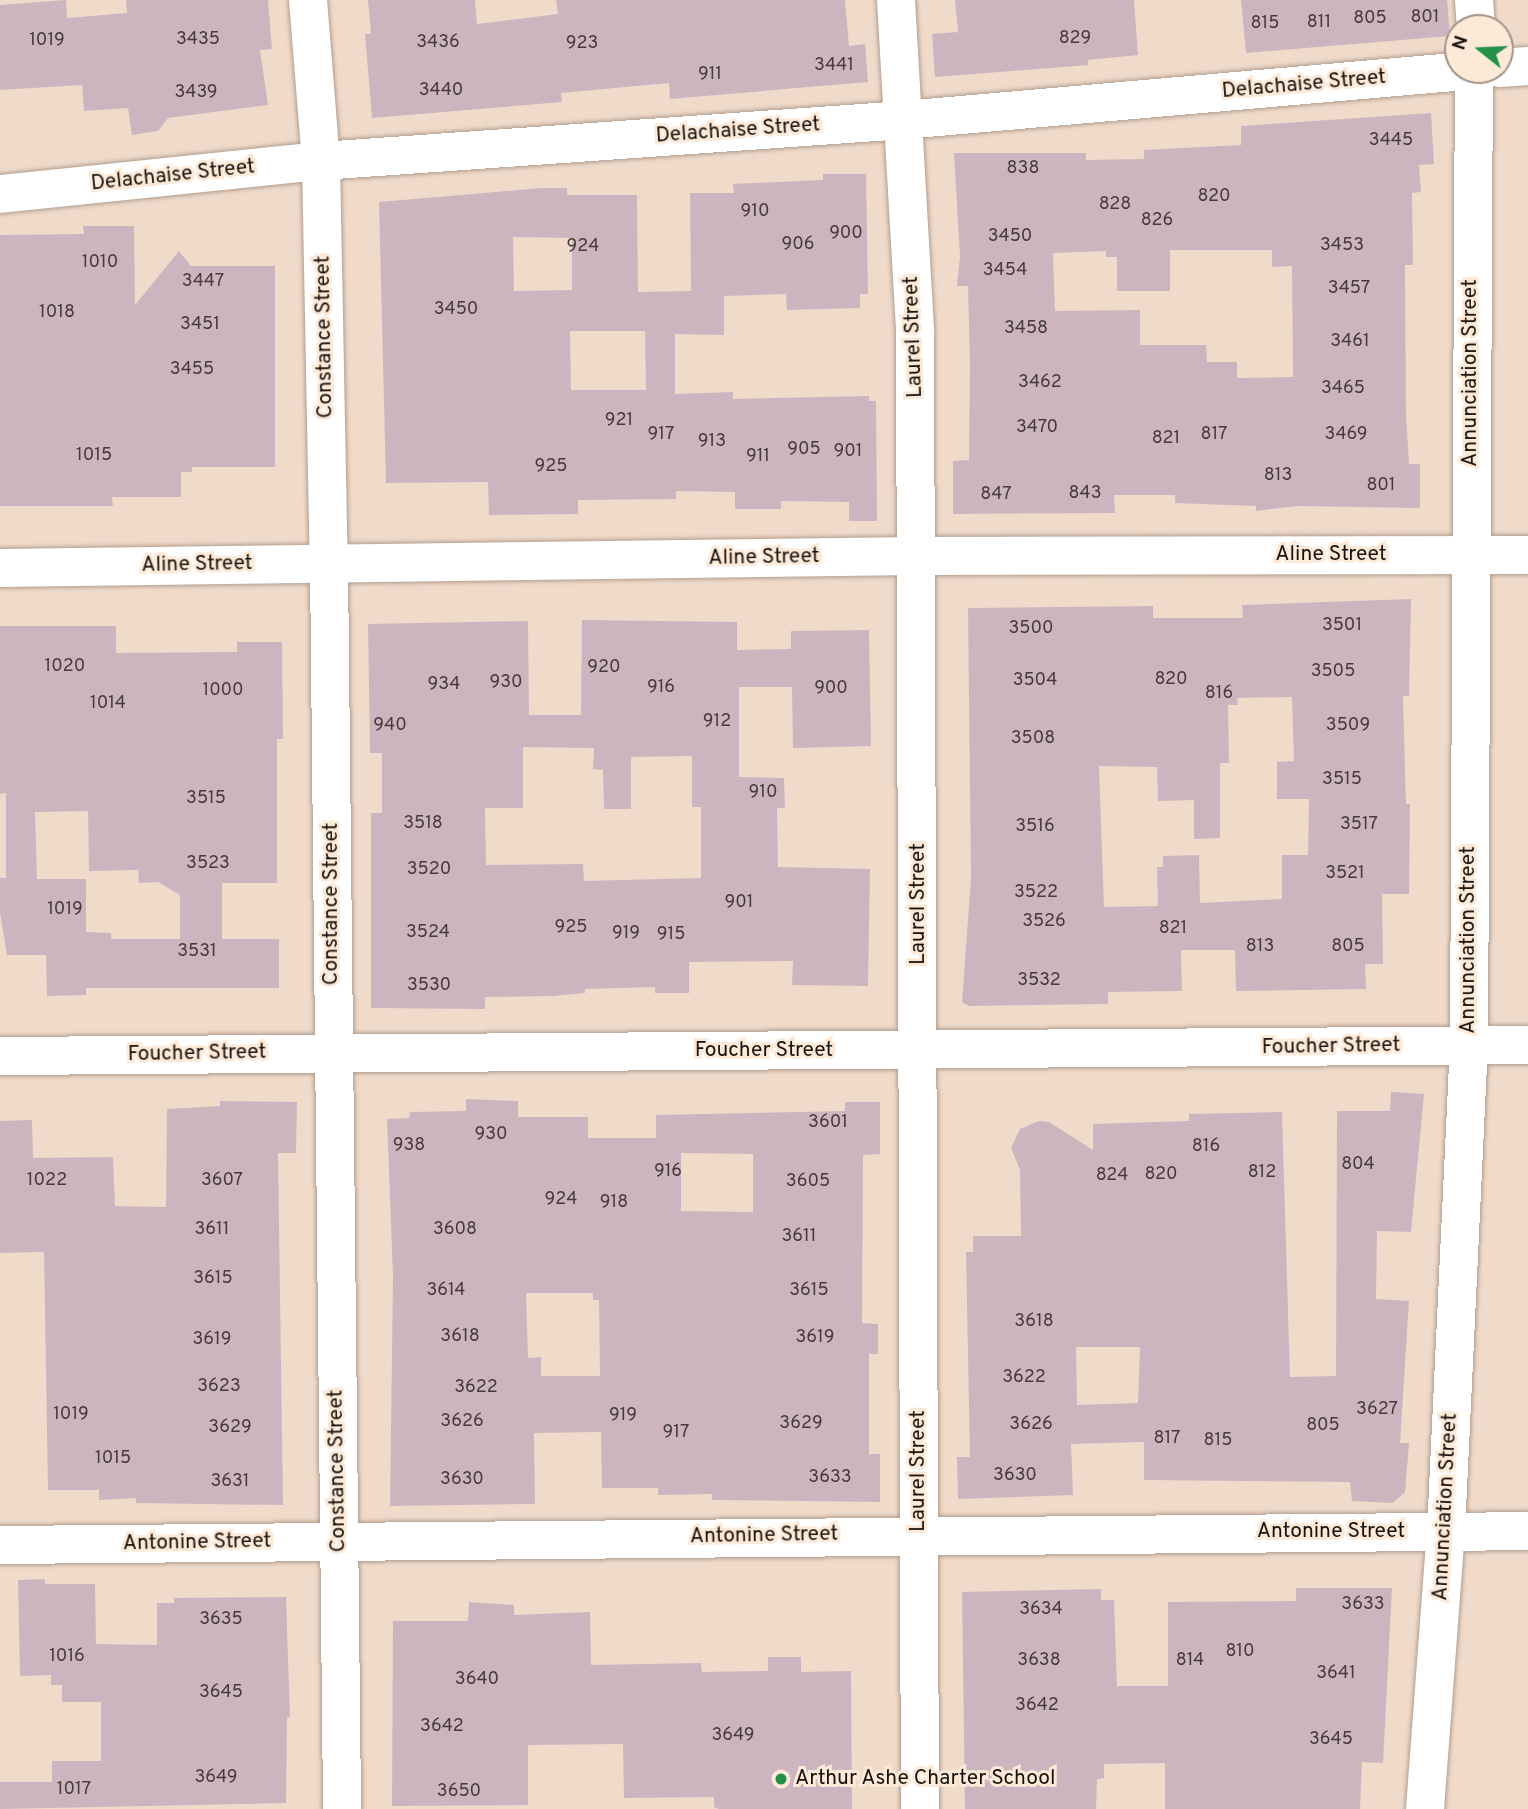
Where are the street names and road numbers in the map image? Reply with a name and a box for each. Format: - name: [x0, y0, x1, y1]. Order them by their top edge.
- street label: Delachaise Street: [1221, 65, 1387, 105]
- street label: Delachaise Street: [655, 113, 821, 149]
- street label: Delachaise Street: [90, 155, 256, 197]
- street label: Constance Street: [311, 255, 339, 419]
- street label: Laurel Street: [899, 276, 929, 398]
- street label: Annunciation Street: [1458, 279, 1484, 467]
- street label: Aline Street: [1275, 542, 1387, 568]
- street label: Aline Street: [708, 544, 820, 572]
- street label: Aline Street: [141, 551, 253, 579]
- street label: Constance Street: [319, 823, 345, 985]
- street label: Laurel Street: [906, 843, 932, 965]
- street label: Annunciation Street: [1456, 846, 1482, 1034]
- street label: Foucher Street: [1261, 1033, 1401, 1061]
- street label: Foucher Street: [695, 1038, 833, 1064]
- street label: Foucher Street: [127, 1040, 267, 1068]
- street label: Constance Street: [324, 1389, 352, 1553]
- street label: Laurel Street: [906, 1410, 932, 1532]
- street label: Annunciation Street: [1429, 1413, 1463, 1601]
- street label: Antonine Street: [1257, 1519, 1405, 1545]
- street label: Antonine Street: [690, 1522, 838, 1550]
- street label: Antonine Street: [123, 1529, 271, 1557]

